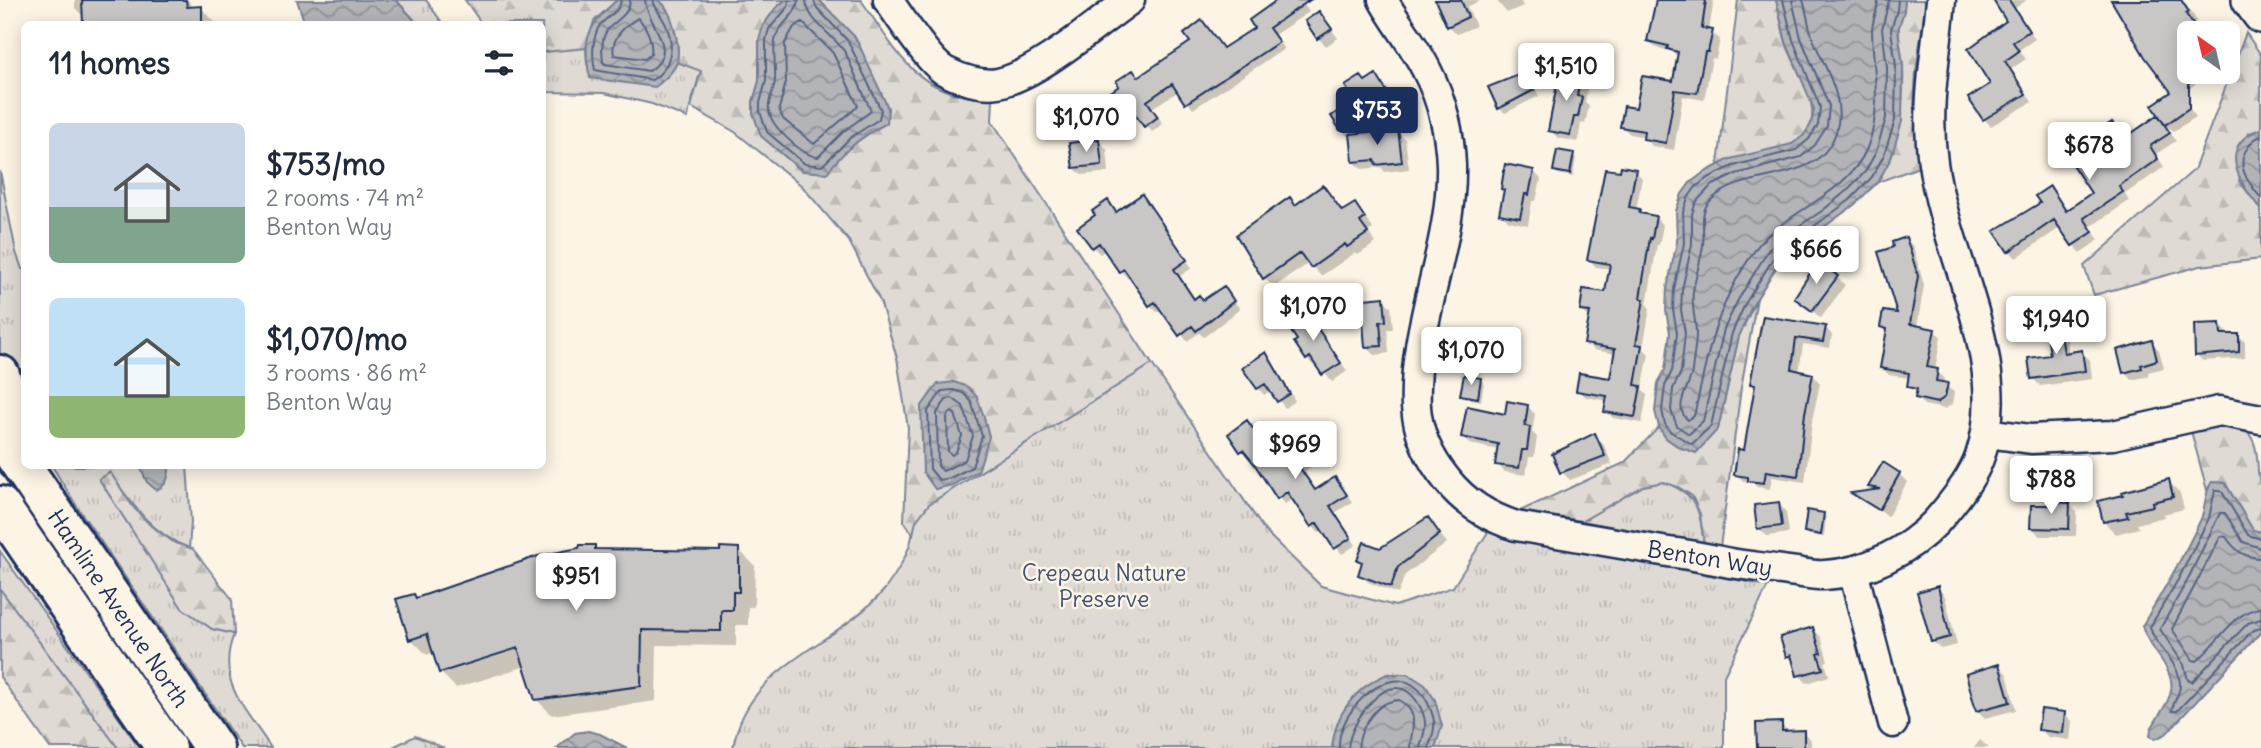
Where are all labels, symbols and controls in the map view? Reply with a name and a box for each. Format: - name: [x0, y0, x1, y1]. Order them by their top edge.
- north arrow: [2177, 21, 2240, 84]
- map controls: [2177, 21, 2240, 84]
- pin: $1,510: [1509, 43, 1623, 103]
- text: 11 homes: [49, 44, 170, 82]
- icon: filters: [480, 44, 518, 82]
- text: $1,510: [1534, 51, 1598, 80]
- pin: $753: [1336, 88, 1418, 147]
- pin: $1,070: [1029, 94, 1143, 154]
- text: $753: [1352, 95, 1402, 124]
- text: $1,070: [1052, 102, 1120, 131]
- pin: $678: [2048, 122, 2130, 182]
- text: $678: [2064, 130, 2114, 159]
- text: $753/mo: [266, 145, 385, 183]
- icon: home: [105, 151, 189, 235]
- text: 2 rooms · 74 m²: [266, 183, 424, 212]
- text: Benton Way: [266, 212, 392, 241]
- pin: $666: [1775, 226, 1857, 286]
- text: $666: [1790, 234, 1842, 263]
- pin: $1,070: [1256, 284, 1370, 343]
- text: $1,070: [1279, 291, 1347, 320]
- pin: $1,940: [1999, 296, 2113, 356]
- text: $1,940: [2022, 304, 2090, 333]
- text: $1,070/mo: [266, 320, 407, 358]
- icon: home: [105, 326, 189, 410]
- pin: $1,070: [1414, 328, 1528, 387]
- text: $1,070: [1437, 335, 1505, 364]
- text: 3 rooms · 86 m²: [266, 358, 427, 387]
- text: Benton Way: [266, 387, 392, 416]
- pin: $969: [1254, 421, 1336, 481]
- text: $969: [1269, 429, 1321, 458]
- pin: $788: [2010, 456, 2092, 516]
- text: $788: [2026, 464, 2076, 493]
- street label: Hamline Avenue North: [42, 503, 196, 713]
- street label: Benton Way: [1645, 534, 1775, 582]
- pin: $951: [535, 554, 617, 613]
- park label: Crepeau Nature Preserve: [1022, 558, 1186, 613]
- text: $951: [552, 561, 600, 590]

